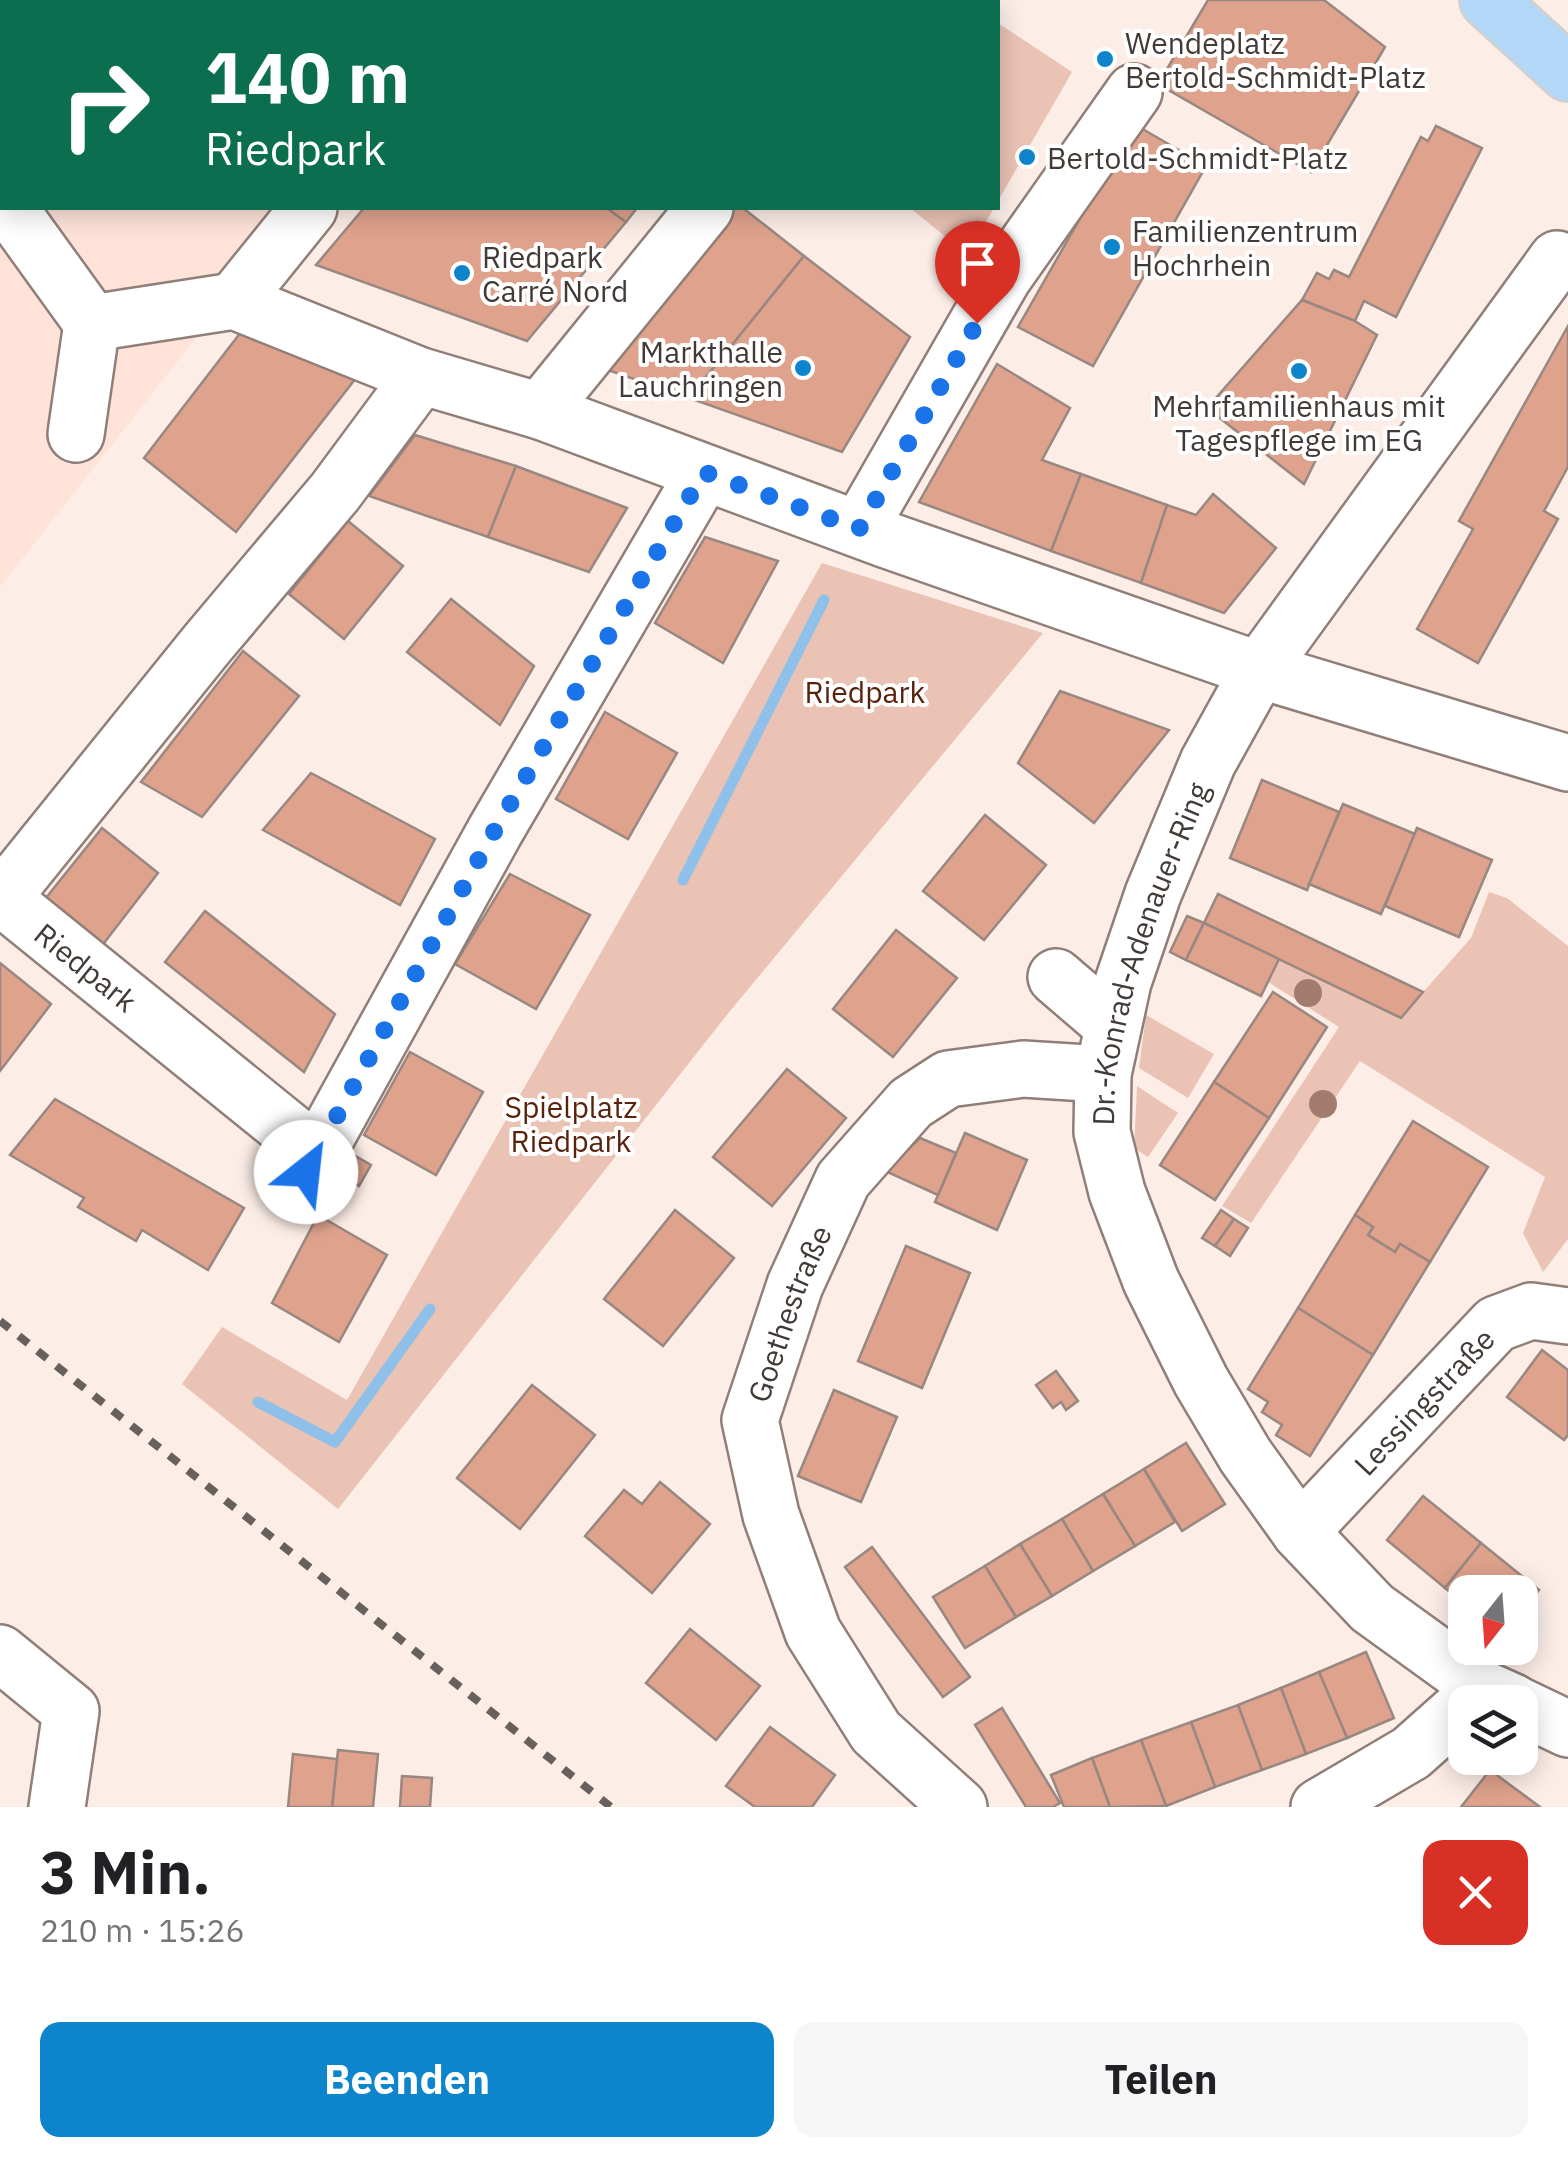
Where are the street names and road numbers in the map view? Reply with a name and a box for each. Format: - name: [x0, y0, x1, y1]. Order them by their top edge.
- street label: Dr.-Konrad-Adenauer-Ring: [1083, 776, 1217, 1126]
- street label: Riedpark: [27, 914, 145, 1020]
- street label: Goethestraße: [738, 1219, 839, 1407]
- street label: Lessingstraße: [1345, 1319, 1502, 1483]

